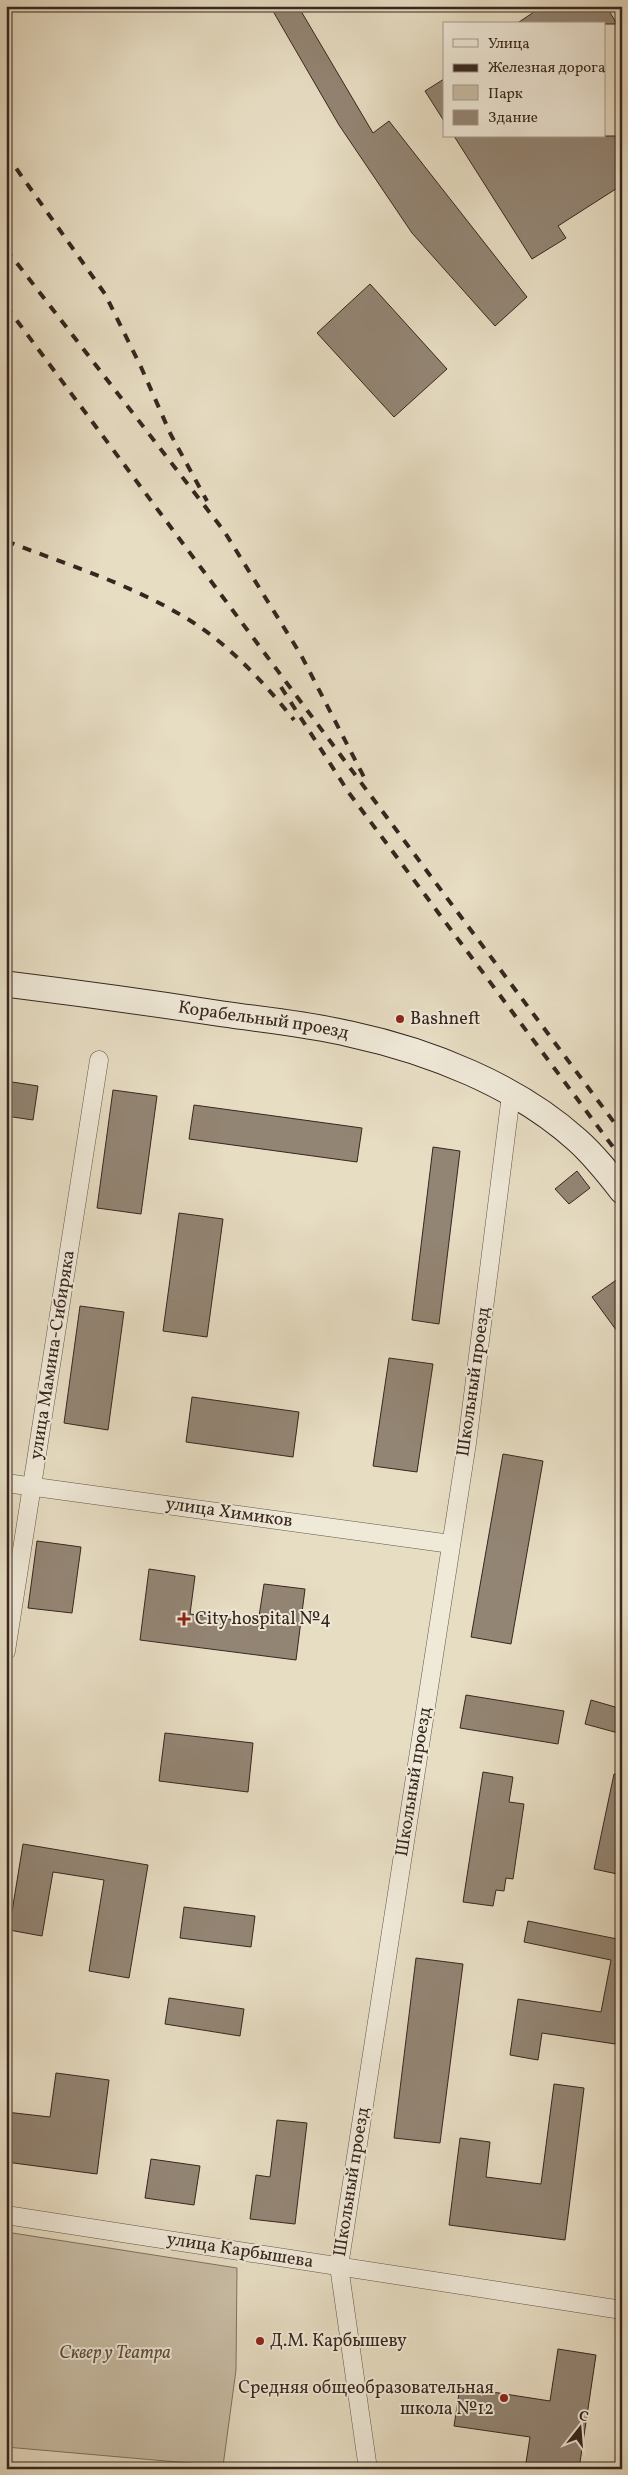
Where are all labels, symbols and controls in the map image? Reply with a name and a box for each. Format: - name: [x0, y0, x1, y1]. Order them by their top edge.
- legend: [443, 22, 606, 138]
- text: Улица: [488, 34, 530, 55]
- text: Железная дорога: [488, 58, 605, 79]
- text: Парк: [488, 84, 523, 105]
- text: Здание: [488, 108, 538, 129]
- street label: Корабельный проезд: [177, 995, 351, 1046]
- place label: Bashneft: [410, 1007, 480, 1032]
- marker: Bashneft: [394, 1013, 406, 1025]
- street label: улица Мамина-Сибиряка: [24, 1248, 82, 1462]
- street label: Школьный проезд: [451, 1306, 497, 1458]
- street label: улица Химиков: [164, 1492, 294, 1534]
- place label: City hospital №4: [195, 1607, 331, 1632]
- marker: City hospital №4: [177, 1612, 191, 1626]
- street label: Школьный проезд: [390, 1706, 438, 1858]
- street label: Школьный проезд: [328, 2106, 376, 2258]
- street label: улица Карбышева: [165, 2227, 315, 2275]
- place label: Д.М. Карбышеву: [270, 2329, 407, 2354]
- marker: Д.М. Карбышеву: [254, 2335, 266, 2347]
- park label: Сквер у Театра: [59, 2341, 171, 2366]
- place label: Средняя общеобразовательная школа №12: [238, 2376, 494, 2422]
- marker: Средняя общеобразовательная школа №12: [498, 2392, 510, 2404]
- north arrow: [556, 2402, 606, 2452]
- text: С: [576, 2407, 590, 2427]

